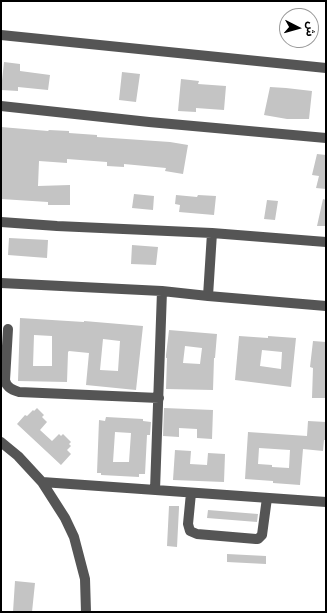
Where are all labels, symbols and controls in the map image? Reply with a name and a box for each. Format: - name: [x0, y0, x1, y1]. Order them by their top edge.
- north arrow: [279, 8, 319, 48]
- text: ش: [303, 21, 318, 37]

